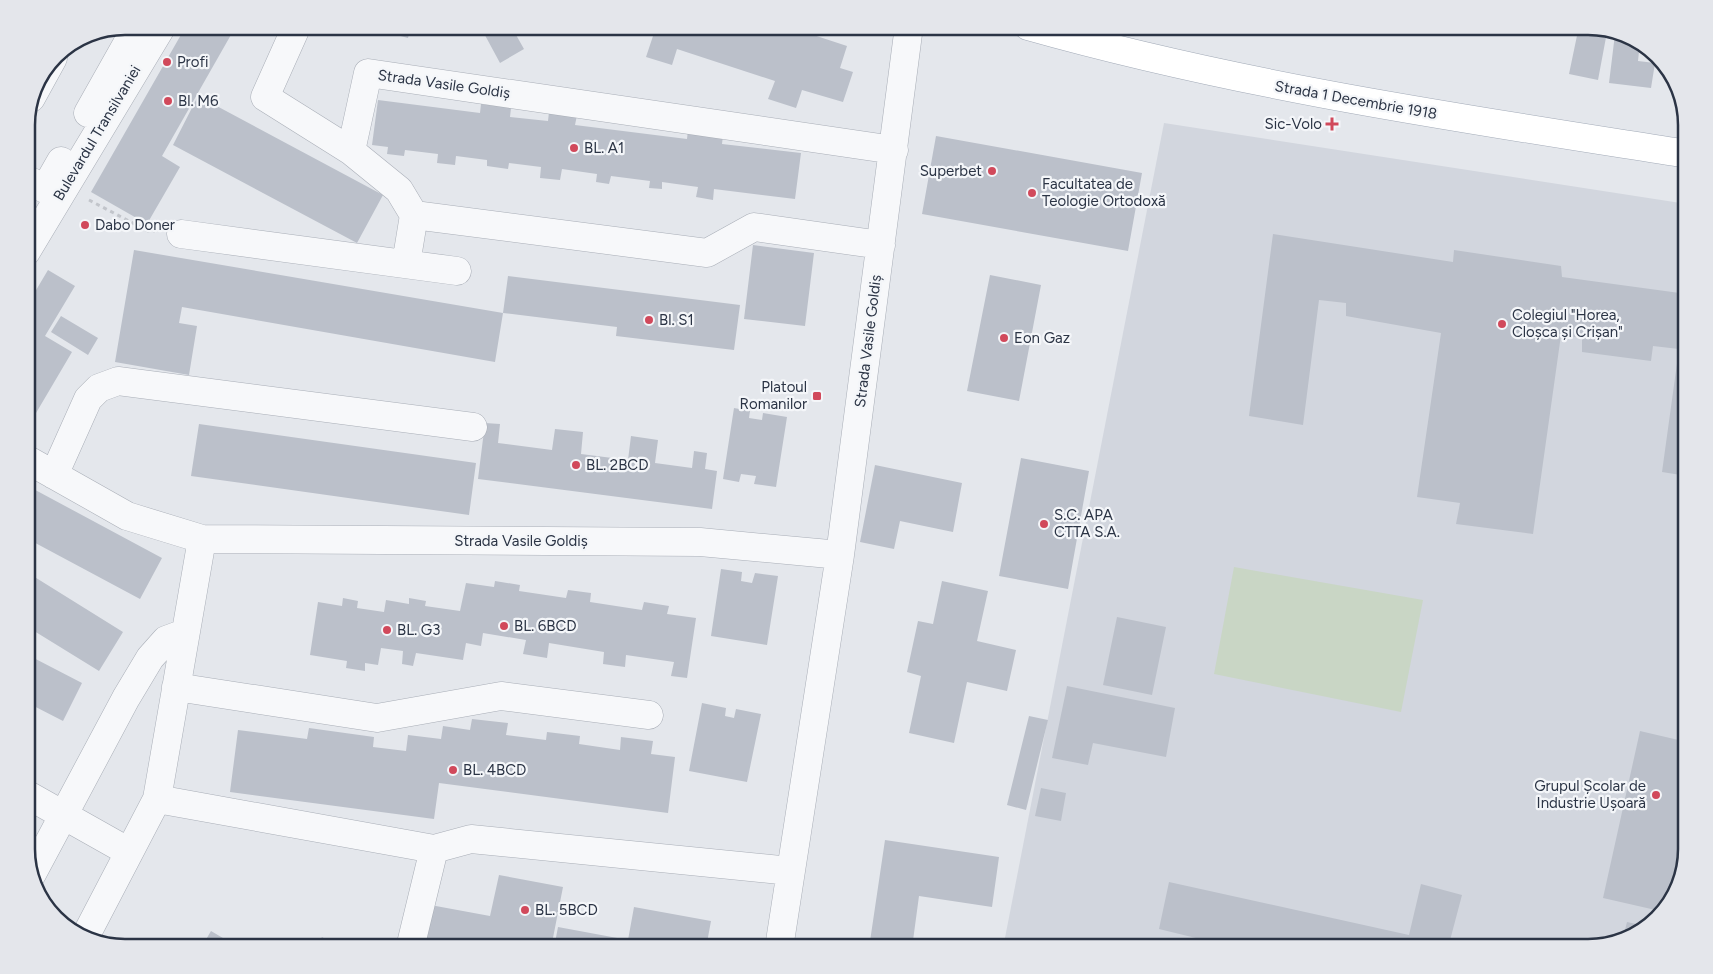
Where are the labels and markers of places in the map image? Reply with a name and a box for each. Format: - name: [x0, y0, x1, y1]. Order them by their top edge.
- place label: Profi: [177, 53, 208, 71]
- marker: Profi: [161, 56, 173, 68]
- place label: Bl. M6: [178, 92, 219, 110]
- marker: Bl. M6: [162, 95, 174, 107]
- place label: Sic-Volo: [1264, 115, 1322, 133]
- marker: Sic-Volo: [1326, 118, 1338, 130]
- place label: BL. A1: [584, 139, 624, 157]
- marker: BL. A1: [568, 142, 580, 154]
- place label: Superbet: [920, 162, 982, 180]
- marker: Superbet: [986, 165, 998, 177]
- place label: Facultatea de Teologie Ortodoxă: [1042, 175, 1166, 210]
- marker: Facultatea de Teologie Ortodoxă: [1026, 187, 1038, 199]
- place label: Dabo Doner: [95, 216, 175, 234]
- marker: Dabo Doner: [79, 219, 91, 231]
- place label: Colegiul "Horea, Cloșca și Crișan": [1512, 306, 1623, 341]
- place label: Bl. S1: [659, 311, 694, 329]
- marker: Bl. S1: [643, 314, 655, 326]
- marker: Colegiul "Horea, Cloșca și Crișan": [1496, 318, 1508, 330]
- place label: Eon Gaz: [1014, 329, 1070, 347]
- marker: Eon Gaz: [998, 332, 1010, 344]
- place label: Platoul Romanilor: [740, 378, 807, 413]
- marker: Platoul Romanilor: [811, 390, 823, 402]
- place label: BL. 2BCD: [586, 456, 648, 474]
- marker: BL. 2BCD: [570, 459, 582, 471]
- place label: S.C. APA CTTA S.A.: [1054, 506, 1120, 541]
- marker: S.C. APA CTTA S.A.: [1038, 518, 1050, 530]
- place label: BL. 6BCD: [514, 617, 577, 635]
- marker: BL. 6BCD: [498, 620, 510, 632]
- place label: BL. G3: [397, 621, 440, 639]
- marker: BL. G3: [381, 624, 393, 636]
- place label: BL. 4BCD: [463, 761, 526, 779]
- marker: BL. 4BCD: [447, 764, 459, 776]
- place label: Grupul Școlar de Industrie Ușoară: [1534, 777, 1646, 812]
- marker: Grupul Școlar de Industrie Ușoară: [1650, 789, 1662, 801]
- place label: BL. 5BCD: [535, 901, 598, 919]
- marker: BL. 5BCD: [519, 904, 531, 916]

